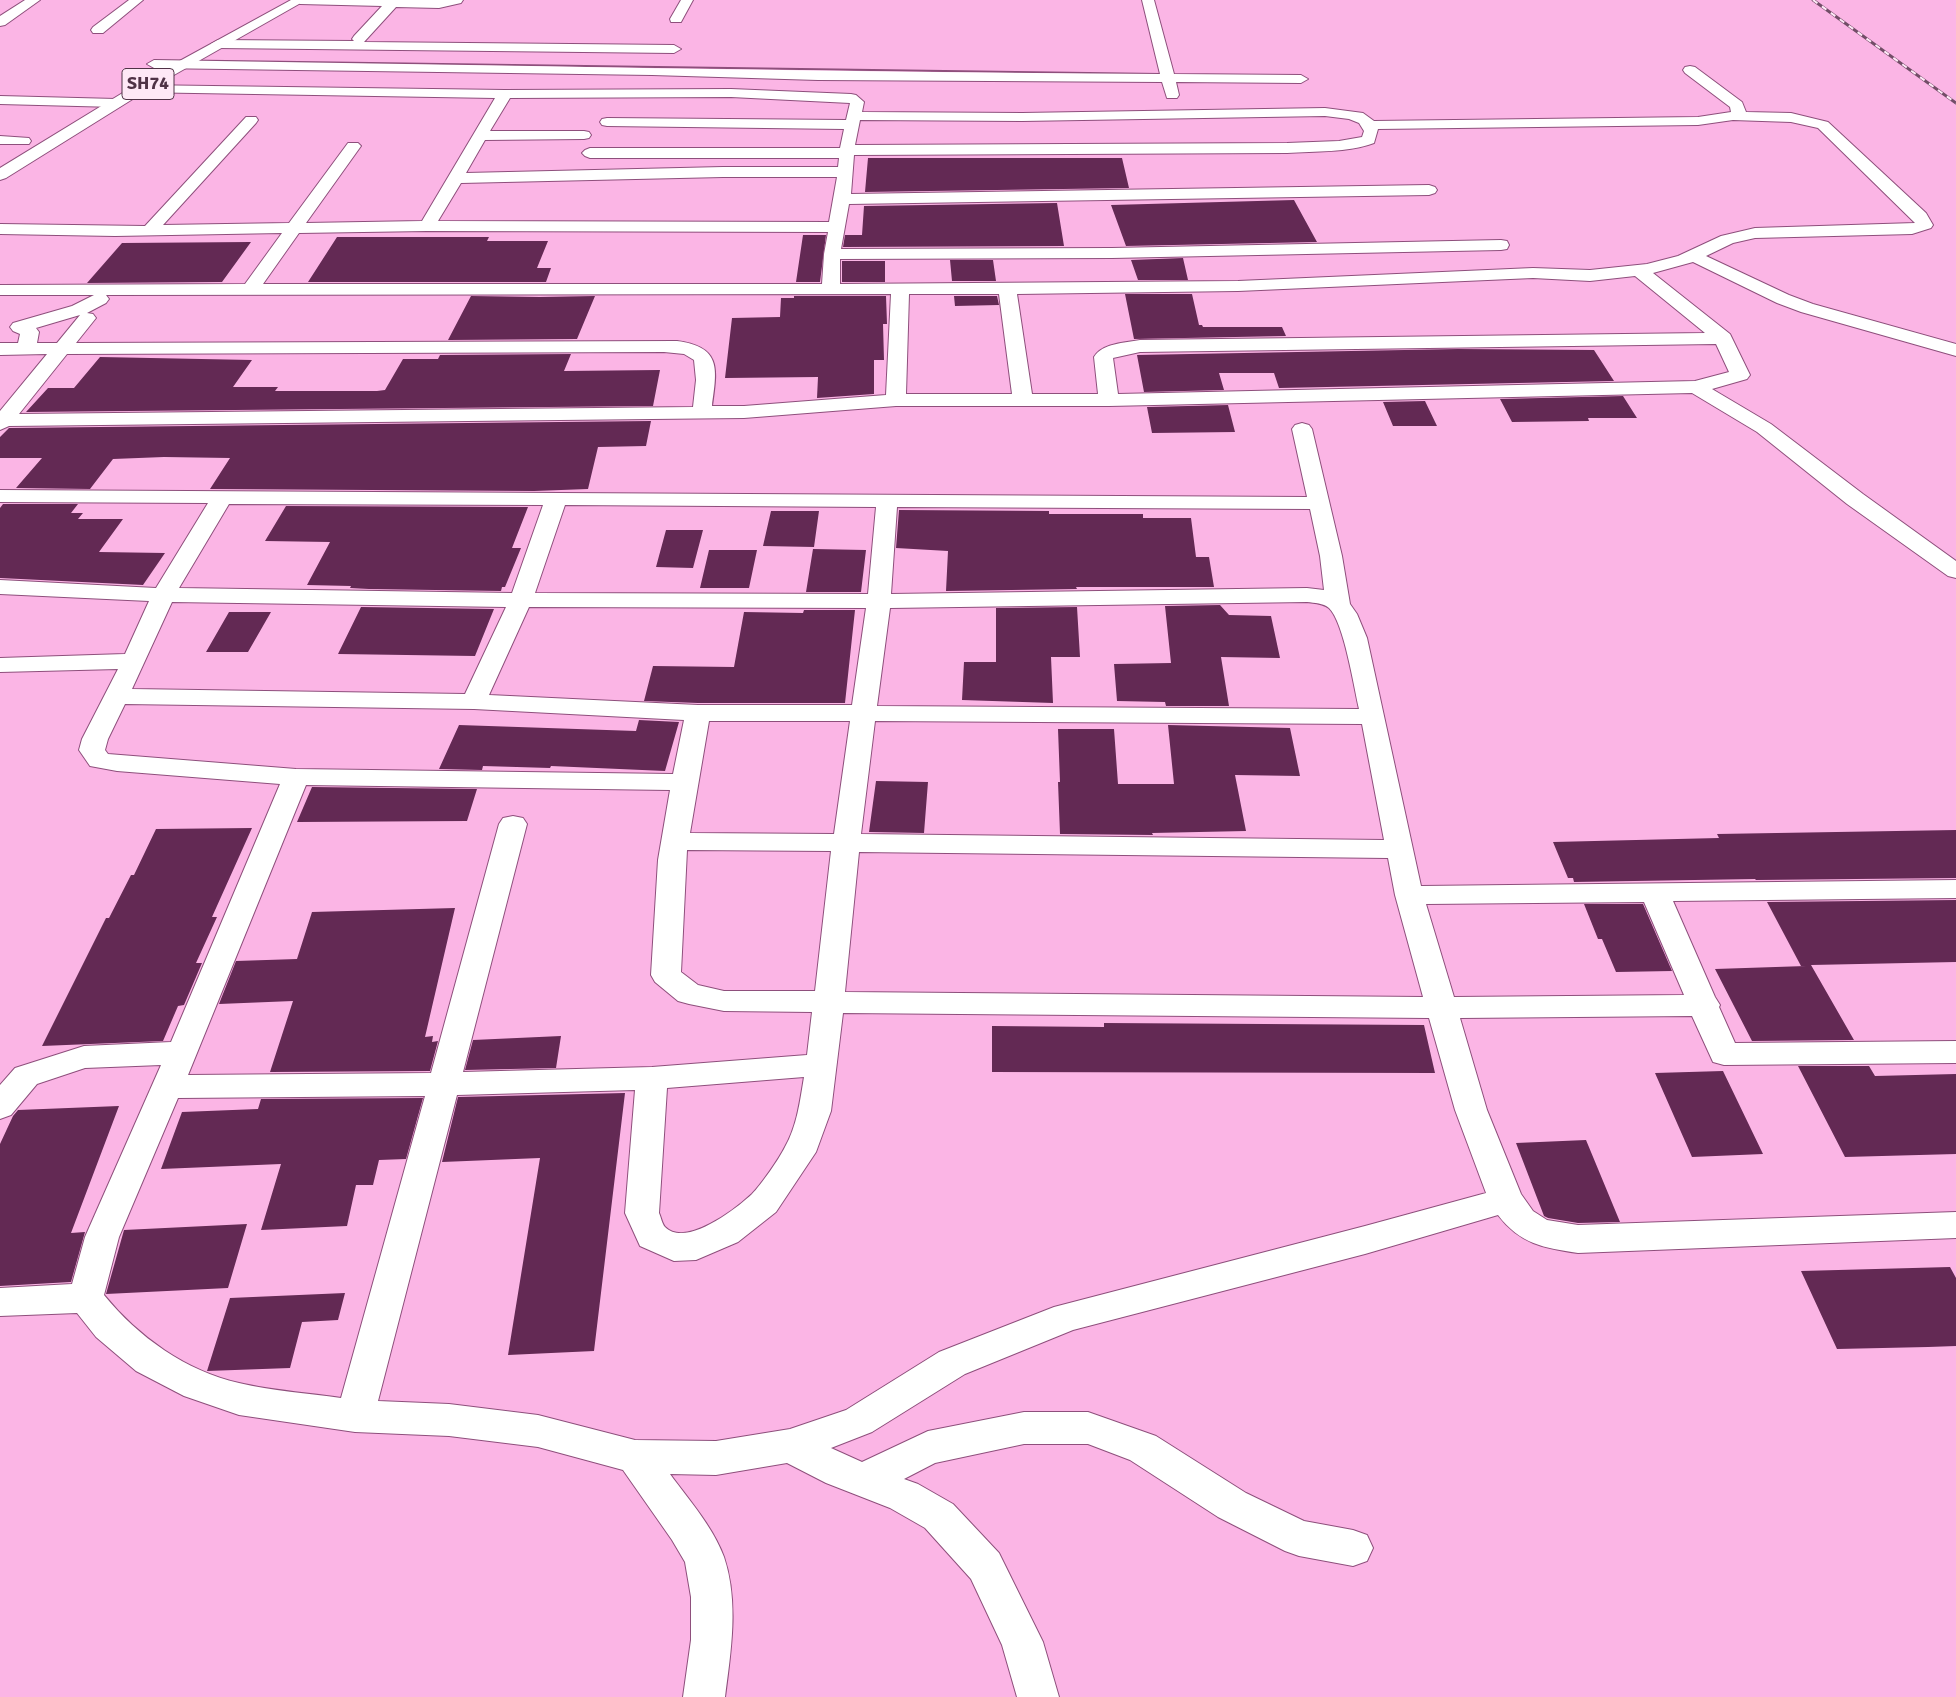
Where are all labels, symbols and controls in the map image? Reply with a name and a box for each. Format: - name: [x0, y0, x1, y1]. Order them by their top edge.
- road number: SH74: [122, 68, 174, 100]

